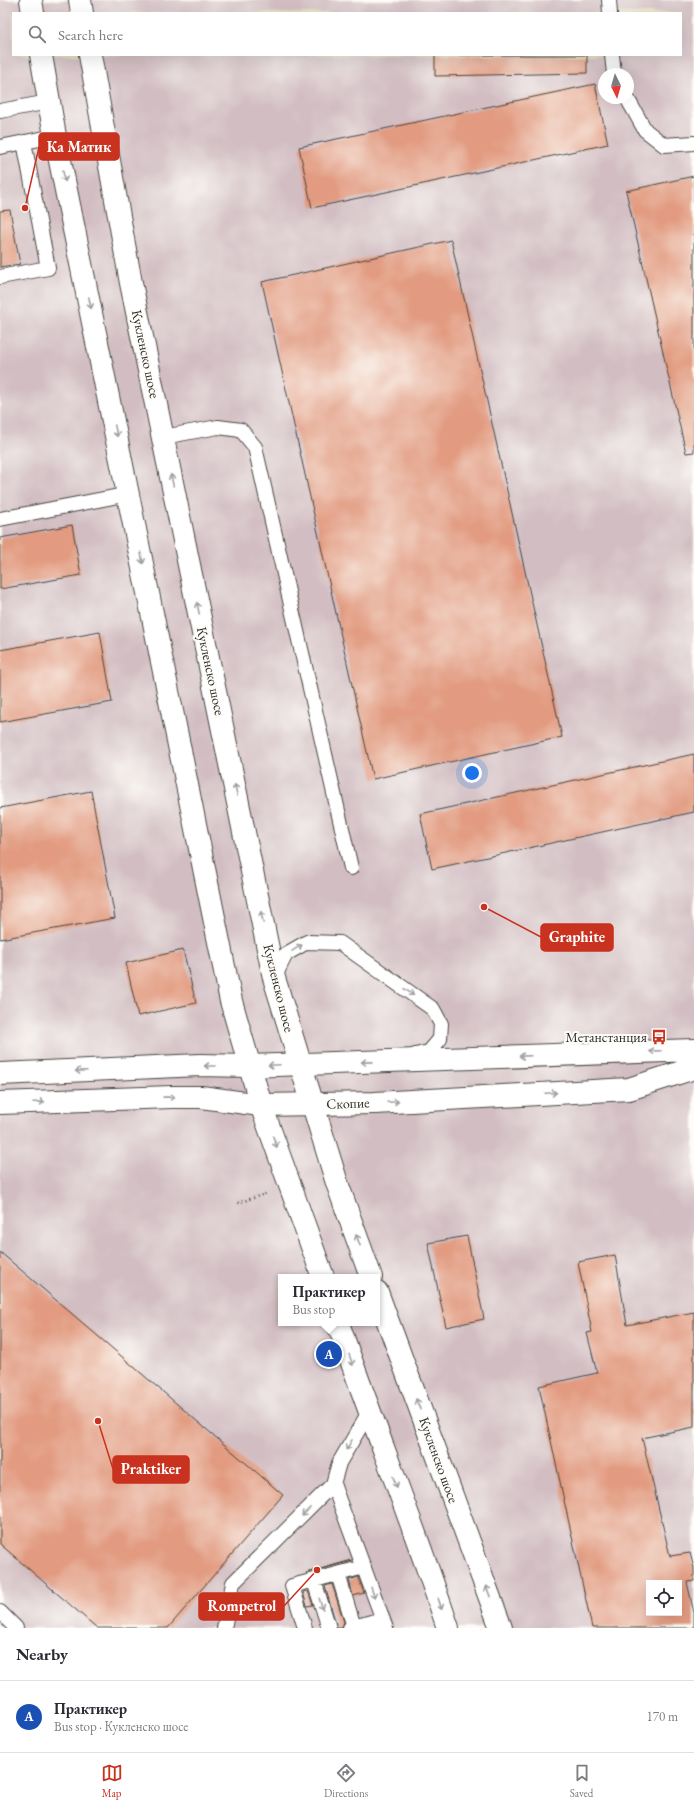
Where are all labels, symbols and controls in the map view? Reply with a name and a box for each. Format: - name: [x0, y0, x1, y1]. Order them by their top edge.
- search box: [12, 12, 682, 56]
- icon: search: [26, 23, 48, 45]
- text: Search here: [58, 25, 123, 44]
- north arrow: [598, 68, 634, 104]
- callout: Ка Матик: [39, 133, 119, 160]
- text: Ка Матик: [47, 137, 112, 156]
- one-way arrow: [60, 169, 68, 182]
- one-way arrow: [86, 296, 94, 309]
- street label: Кукленско шосе: [128, 308, 164, 400]
- one-way arrow: [112, 424, 120, 437]
- one-way arrow: [167, 474, 175, 487]
- one-way arrow: [138, 551, 146, 564]
- one-way arrow: [194, 602, 202, 615]
- street label: Кукленско шосе: [193, 625, 229, 717]
- your location: [462, 763, 482, 783]
- one-way arrow: [231, 784, 239, 797]
- one-way arrow: [258, 911, 266, 924]
- callout: Graphite: [541, 924, 613, 951]
- text: Graphite: [549, 927, 605, 946]
- street label: Кукленско шосе: [259, 942, 299, 1034]
- one-way arrow: [291, 944, 302, 952]
- one-way arrow: [403, 988, 414, 996]
- place label: Метанстанция: [565, 1028, 647, 1046]
- bus stop icon: Метанстанция: [650, 1028, 668, 1046]
- one-way arrow: [649, 1048, 662, 1055]
- one-way arrow: [519, 1053, 532, 1060]
- one-way arrow: [361, 1058, 374, 1066]
- one-way arrow: [268, 1061, 281, 1068]
- one-way arrow: [204, 1062, 217, 1069]
- one-way arrow: [75, 1067, 88, 1074]
- one-way arrow: [544, 1089, 557, 1097]
- one-way arrow: [162, 1093, 175, 1101]
- street label: Скопие: [326, 1093, 370, 1113]
- one-way arrow: [32, 1098, 45, 1106]
- one-way arrow: [386, 1098, 399, 1105]
- one-way arrow: [271, 1135, 279, 1147]
- one-way arrow: [354, 1234, 361, 1247]
- popup: [278, 1274, 380, 1326]
- text: Практикер: [292, 1282, 366, 1301]
- text: Bus stop: [292, 1301, 335, 1318]
- pin: A: [316, 1339, 342, 1369]
- one-way arrow: [348, 1353, 355, 1366]
- one-way arrow: [414, 1398, 422, 1410]
- street label: Кукленско шосе: [415, 1415, 463, 1506]
- one-way arrow: [345, 1439, 353, 1451]
- callout: Praktiker: [113, 1456, 189, 1483]
- text: Praktiker: [121, 1459, 182, 1478]
- one-way arrow: [392, 1476, 400, 1488]
- one-way arrow: [301, 1507, 311, 1517]
- map controls: [646, 1580, 682, 1616]
- button: locate: [646, 1580, 682, 1616]
- one-way arrow: [370, 1586, 378, 1598]
- one-way arrow: [483, 1586, 491, 1598]
- callout: Rompetrol: [199, 1593, 284, 1620]
- text: Rompetrol: [208, 1596, 277, 1615]
- one-way arrow: [437, 1597, 444, 1610]
- one-way arrow: [318, 1598, 325, 1611]
- text: Nearby: [16, 1643, 68, 1665]
- text: Практикер: [54, 1699, 127, 1718]
- text: A: [24, 1708, 34, 1725]
- text: 170 m: [647, 1708, 678, 1725]
- text: Bus stop · Кукленско шосе: [54, 1718, 188, 1735]
- tab: Map: [101, 1762, 123, 1800]
- tab: Directions: [324, 1762, 368, 1800]
- tab: Saved: [570, 1762, 593, 1800]

